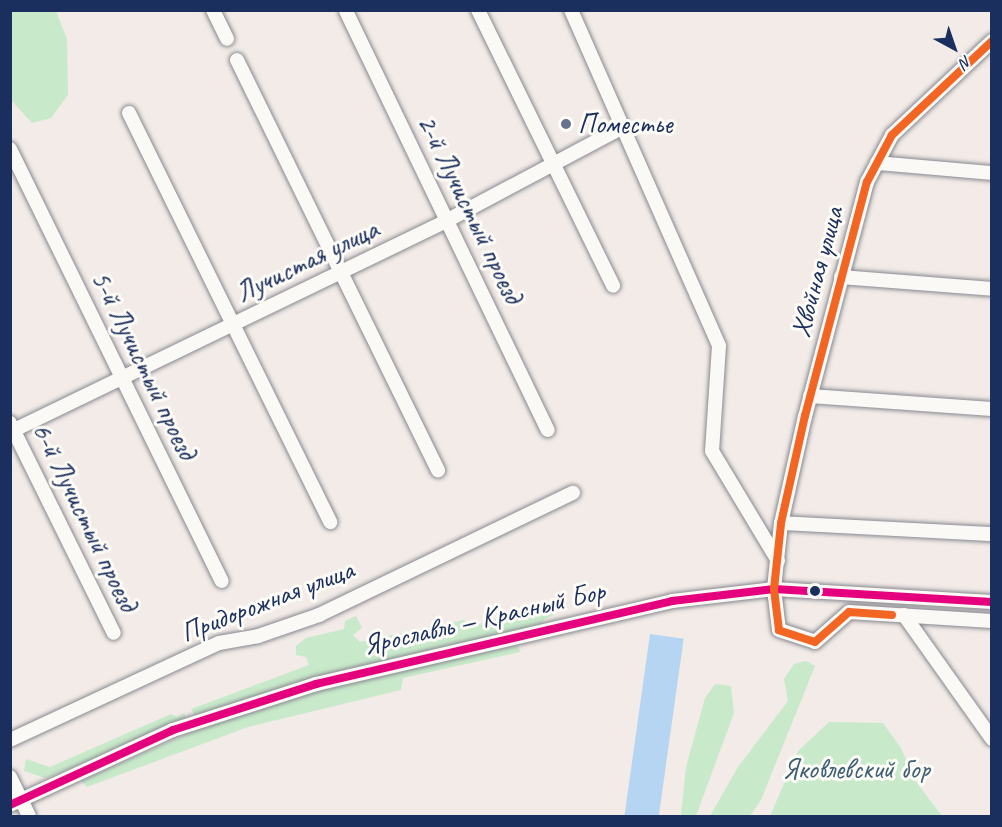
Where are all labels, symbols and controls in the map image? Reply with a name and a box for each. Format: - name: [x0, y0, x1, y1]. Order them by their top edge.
- north arrow: [924, 18, 984, 78]
- text: N: [955, 51, 976, 73]
- place label: Поместье: [578, 107, 672, 141]
- street label: 2-й Лучистый проезд: [410, 109, 530, 309]
- marker: Поместье: [559, 117, 573, 131]
- street label: Хвойная улица: [783, 202, 851, 342]
- street label: Лучистая улица: [230, 212, 384, 310]
- street label: 5-й Лучистый проезд: [84, 265, 204, 465]
- street label: 6-й Лучистый проезд: [25, 417, 145, 617]
- street label: Придорожная улица: [175, 552, 359, 650]
- street label: Ярославль — Красный Бор: [360, 574, 608, 662]
- unlabelled marker: [809, 585, 821, 597]
- park label: Яковлевский бор: [782, 752, 930, 786]

